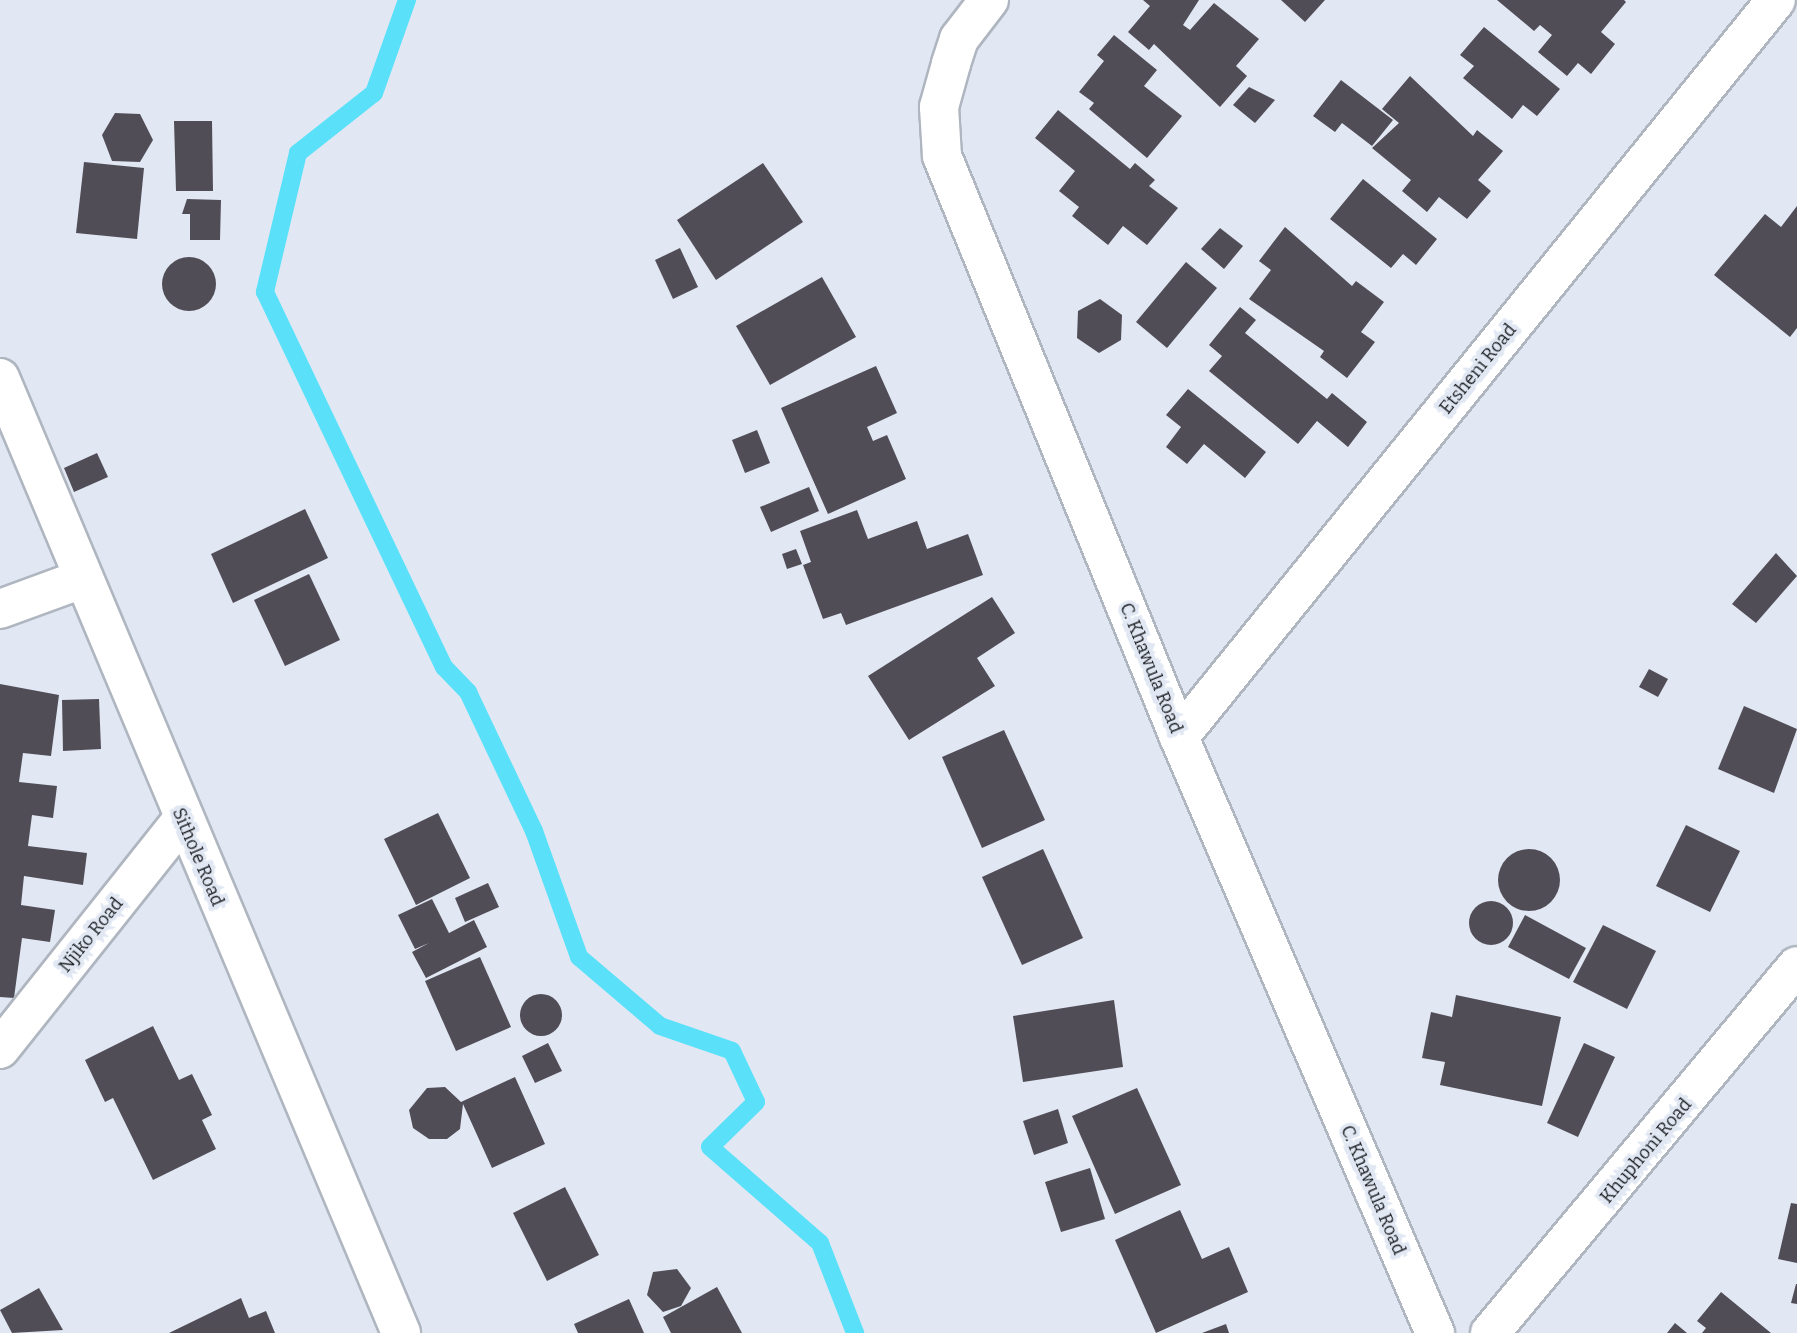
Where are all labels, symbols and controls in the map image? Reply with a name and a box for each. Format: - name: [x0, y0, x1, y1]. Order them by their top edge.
- street label: Etsheni Road: [1435, 320, 1521, 418]
- street label: C. Khawula Road: [1115, 600, 1187, 736]
- street label: Sithole Road: [168, 805, 228, 909]
- street label: Njiko Road: [54, 893, 128, 977]
- street label: Khuphoni Road: [1596, 1094, 1696, 1208]
- street label: C. Khawula Road: [1336, 1122, 1410, 1258]

